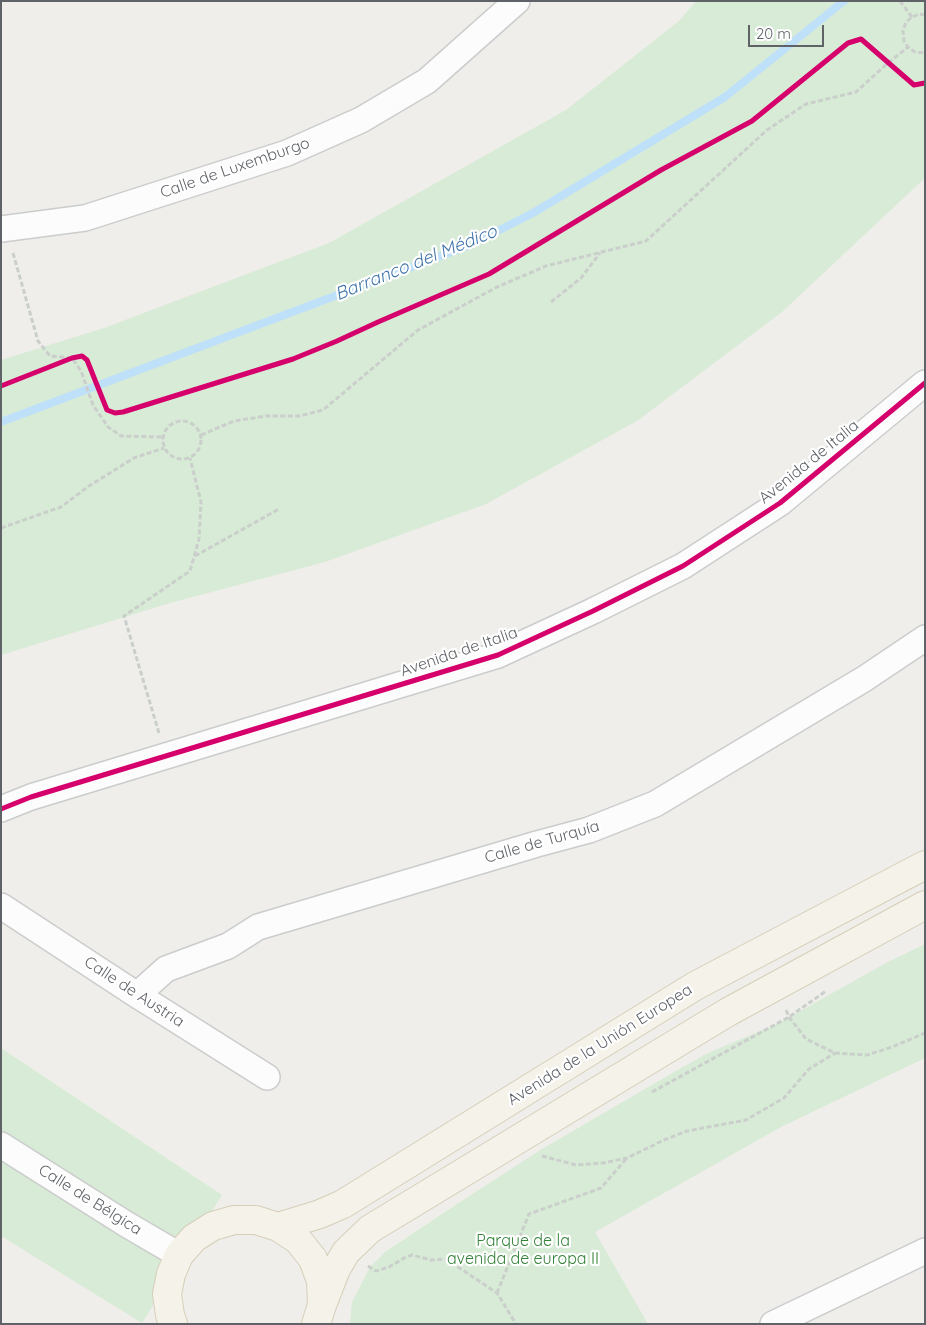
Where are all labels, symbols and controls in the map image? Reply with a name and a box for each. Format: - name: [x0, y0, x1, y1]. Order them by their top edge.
- scale bar: [751, 15, 827, 47]
- text: 20 m: [756, 24, 791, 43]
- street label: Calle de Luxemburgo: [158, 133, 312, 203]
- water label: Barranco del Médico: [332, 221, 500, 305]
- street label: Avenida de Italia: [755, 416, 863, 508]
- street label: Avenida de Italia: [398, 623, 520, 681]
- street label: Calle de Turquía: [482, 816, 602, 868]
- street label: Calle de Austria: [80, 953, 188, 1031]
- street label: Avenida de la Unión Europea: [504, 980, 696, 1110]
- street label: Calle de Bélgica: [35, 1161, 145, 1239]
- park label: Parque de la avenida de europa II: [447, 1231, 599, 1269]

